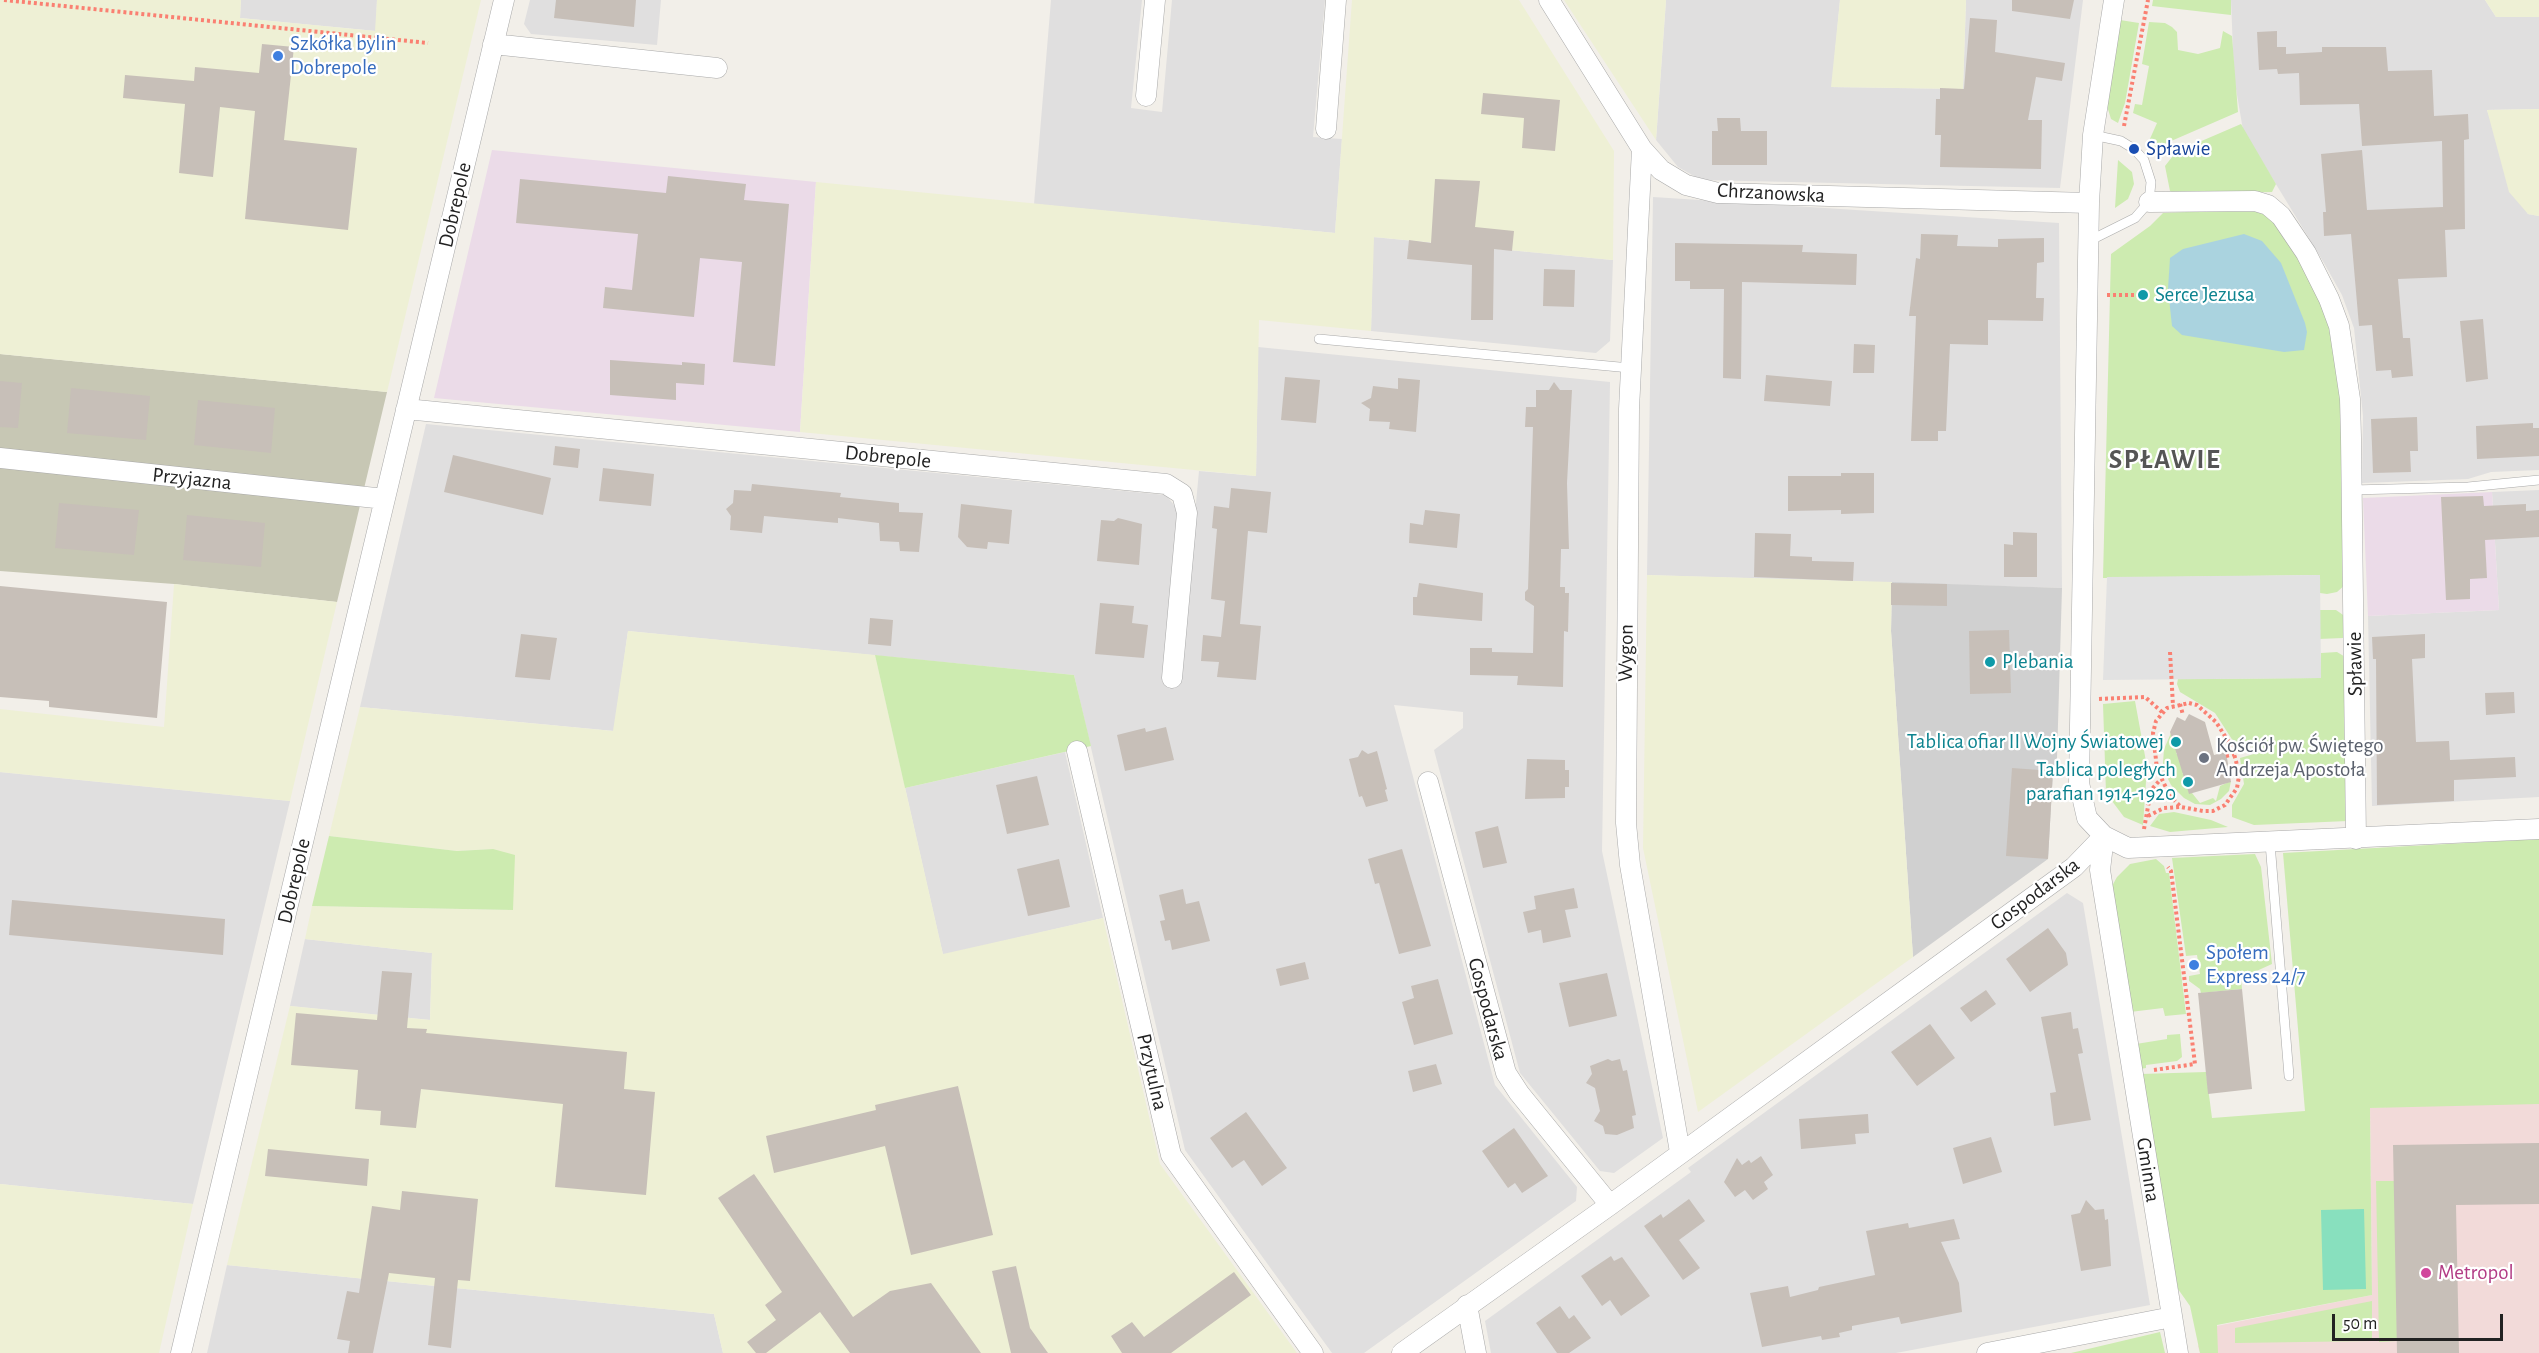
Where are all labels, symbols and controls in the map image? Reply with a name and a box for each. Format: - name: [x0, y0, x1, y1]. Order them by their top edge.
- place label: Szkółka bylin Dobrepole: [290, 31, 396, 81]
- marker: Szkółka bylin Dobrepole: [271, 49, 285, 63]
- place label: Spławie: [2146, 136, 2210, 162]
- marker: Spławie: [2127, 142, 2141, 156]
- street label: Dobrepole: [433, 160, 477, 250]
- street label: Chrzanowska: [1716, 178, 1826, 208]
- place label: Serce Jezusa: [2155, 282, 2255, 308]
- marker: Serce Jezusa: [2136, 288, 2150, 302]
- street label: Dobrepole: [844, 440, 932, 474]
- district label: SPŁAWIE: [2109, 444, 2221, 476]
- street label: Przyjazna: [151, 462, 233, 496]
- street label: Wygon: [1613, 624, 1639, 682]
- street label: Spławie: [2342, 632, 2368, 696]
- place label: Plebania: [2002, 649, 2074, 675]
- marker: Plebania: [1983, 655, 1997, 669]
- place label: Tablica ofiar II Wojny Światowej: [1907, 729, 2164, 755]
- place label: Kościół pw. Świętego Andrzeja Apostoła: [2216, 733, 2384, 783]
- marker: Tablica ofiar II Wojny Światowej: [2169, 735, 2183, 749]
- marker: Kościół pw. Świętego Andrzeja Apostoła: [2197, 751, 2211, 765]
- place label: Tablica poległych parafian 1914-1920: [2026, 757, 2176, 807]
- marker: Tablica poległych parafian 1914-1920: [2181, 775, 2195, 789]
- street label: Dobrepole: [272, 836, 316, 926]
- street label: Gospodarska: [1985, 852, 2085, 936]
- place label: Społem Express 24/7: [2206, 940, 2306, 990]
- street label: Gospodarska: [1462, 955, 1514, 1063]
- marker: Społem Express 24/7: [2187, 958, 2201, 972]
- street label: Przytulna: [1131, 1031, 1173, 1113]
- street label: Gminna: [2130, 1136, 2166, 1204]
- place label: Metropol: [2438, 1260, 2514, 1286]
- marker: Metropol: [2419, 1266, 2433, 1280]
- scale bar: [2335, 1302, 2506, 1340]
- text: 50 m: [2343, 1315, 2377, 1333]

